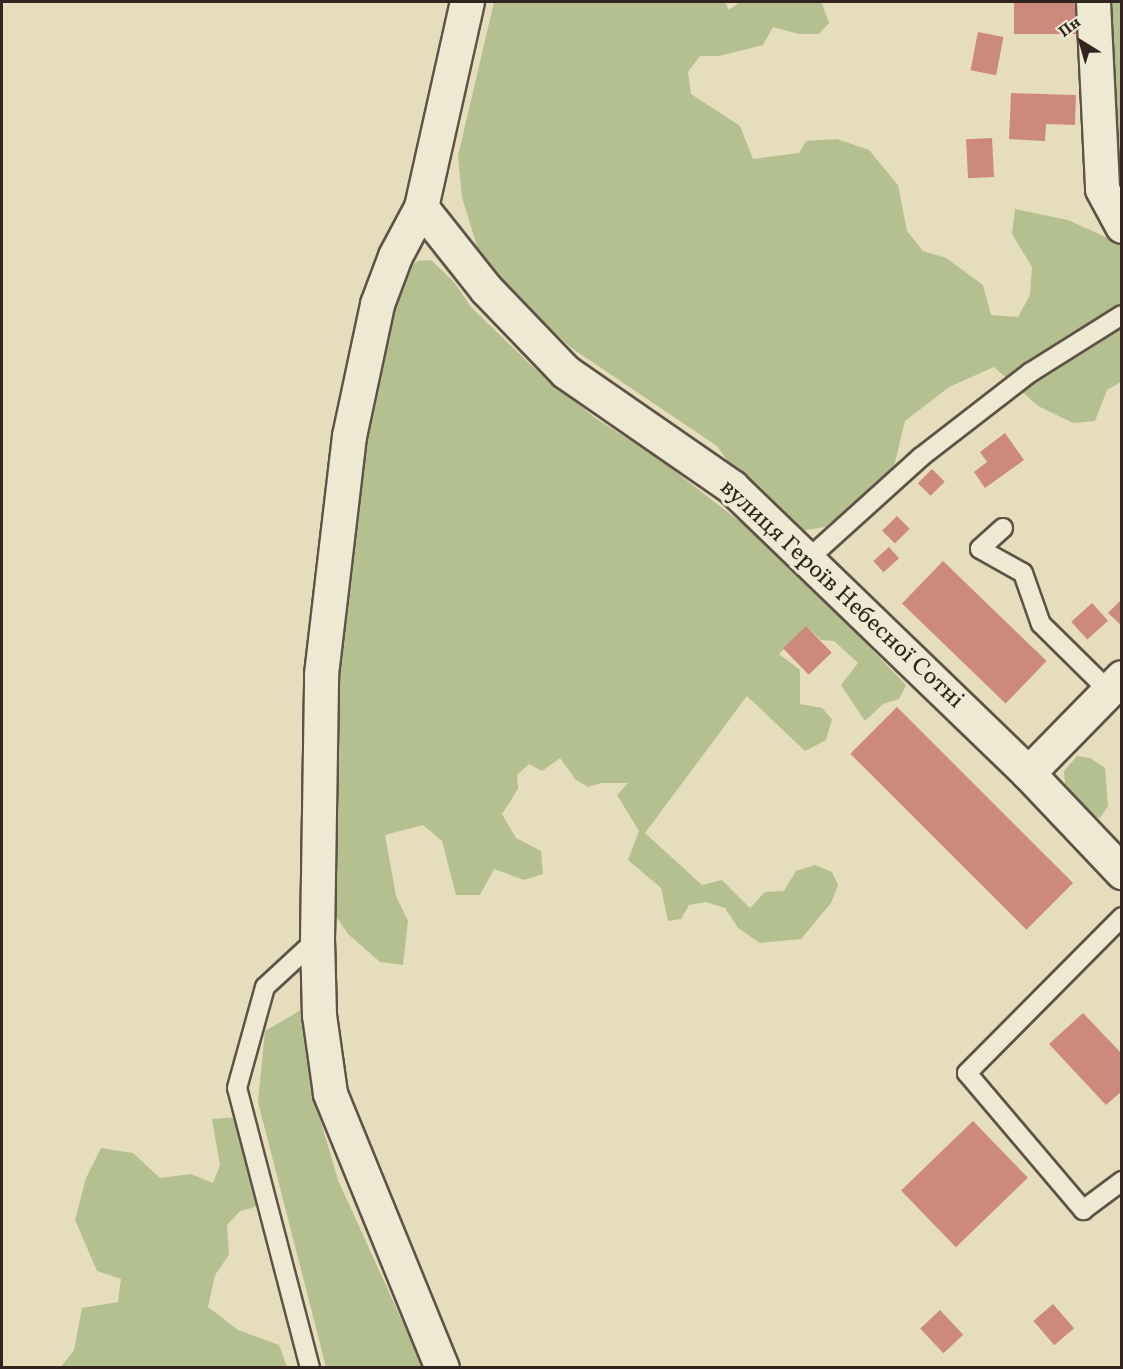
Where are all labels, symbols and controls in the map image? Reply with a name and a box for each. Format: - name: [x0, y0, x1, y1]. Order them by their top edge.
- north arrow: [1051, 12, 1111, 72]
- text: Пн: [1054, 12, 1086, 43]
- street label: вулиця Героїв Небесної Сотні: [713, 474, 969, 716]

